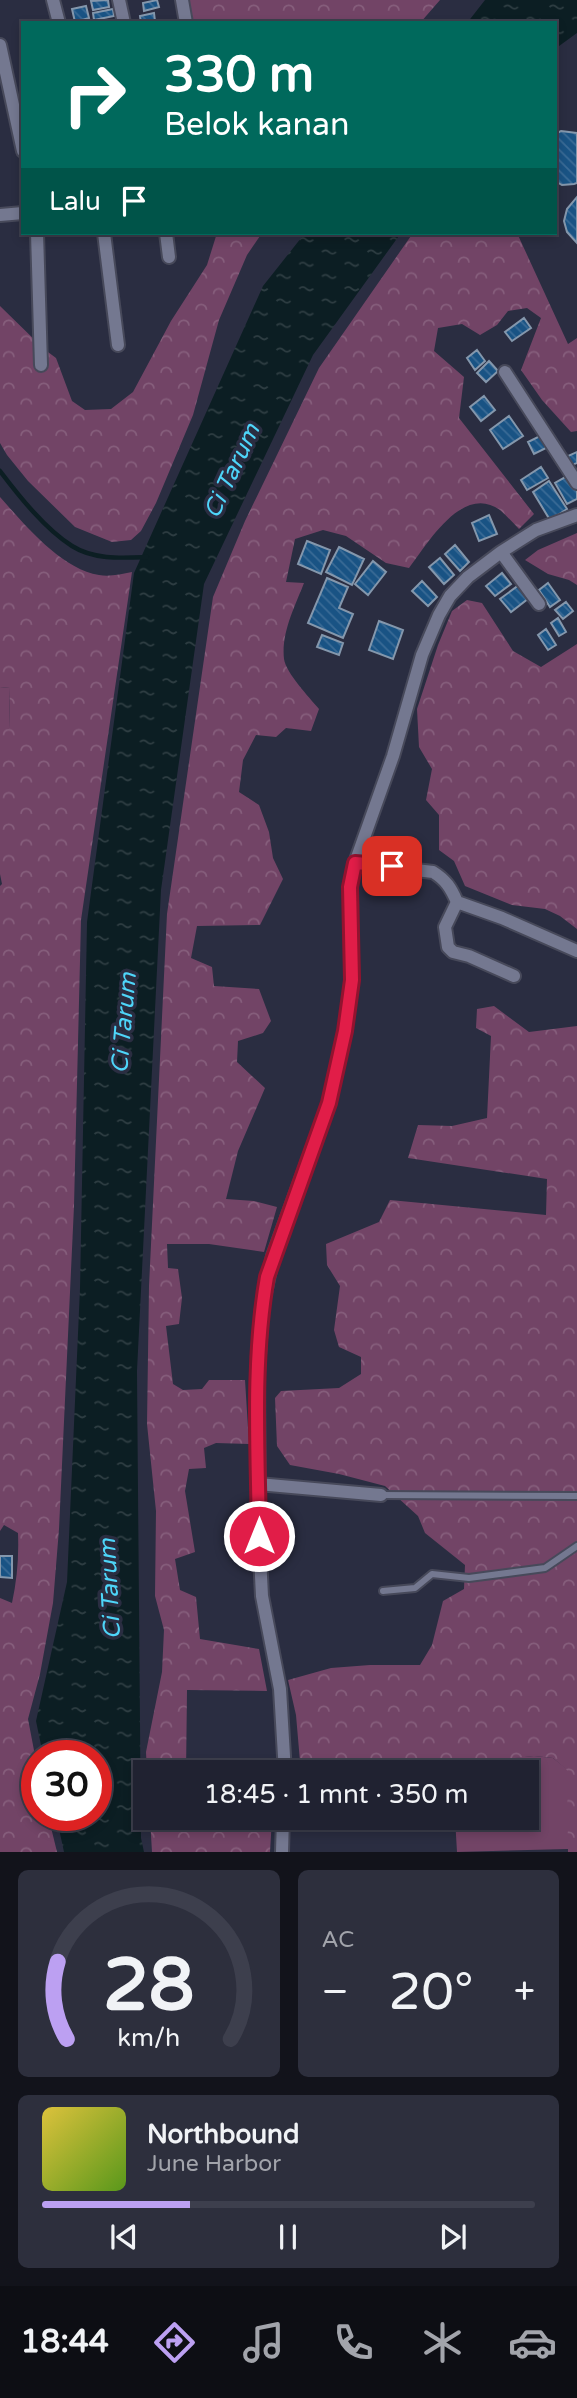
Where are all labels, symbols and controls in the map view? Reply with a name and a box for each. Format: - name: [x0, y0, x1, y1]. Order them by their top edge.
- text: 330 m: [164, 46, 314, 105]
- icon: right: [49, 49, 140, 140]
- text: Belok kanan: [164, 106, 349, 144]
- icon: arrive: [115, 182, 153, 220]
- text: Lalu: [49, 186, 101, 217]
- water label: Ci Tarum: [198, 418, 267, 523]
- pin: [362, 836, 422, 896]
- icon: arrive: [373, 847, 411, 885]
- water label: Ci Tarum: [105, 971, 143, 1075]
- position arrow: [222, 1499, 296, 1573]
- water label: Ci Tarum: [93, 1537, 127, 1640]
- speed limit sign: 30: [21, 1740, 112, 1831]
- text: 18:45 · 1 mnt · 350 m: [204, 1779, 468, 1810]
- text: AC: [322, 1926, 354, 1954]
- text: 28: [103, 1943, 194, 2031]
- text: 20°: [389, 1961, 474, 2024]
- text: −: [322, 1969, 349, 2015]
- text: +: [514, 1969, 535, 2015]
- text: km/h: [117, 2023, 180, 2053]
- text: Northbound: [147, 2119, 299, 2150]
- text: June Harbor: [147, 2150, 281, 2178]
- icon: previous: [105, 2218, 143, 2256]
- icon: pause: [269, 2218, 307, 2256]
- icon: next: [434, 2218, 472, 2256]
- icon: directions: [150, 2318, 199, 2367]
- icon: music: [239, 2318, 288, 2367]
- icon: phone: [329, 2318, 378, 2367]
- icon: climate: [418, 2318, 467, 2367]
- icon: car: [508, 2318, 557, 2367]
- text: 18:44: [20, 2323, 109, 2361]

